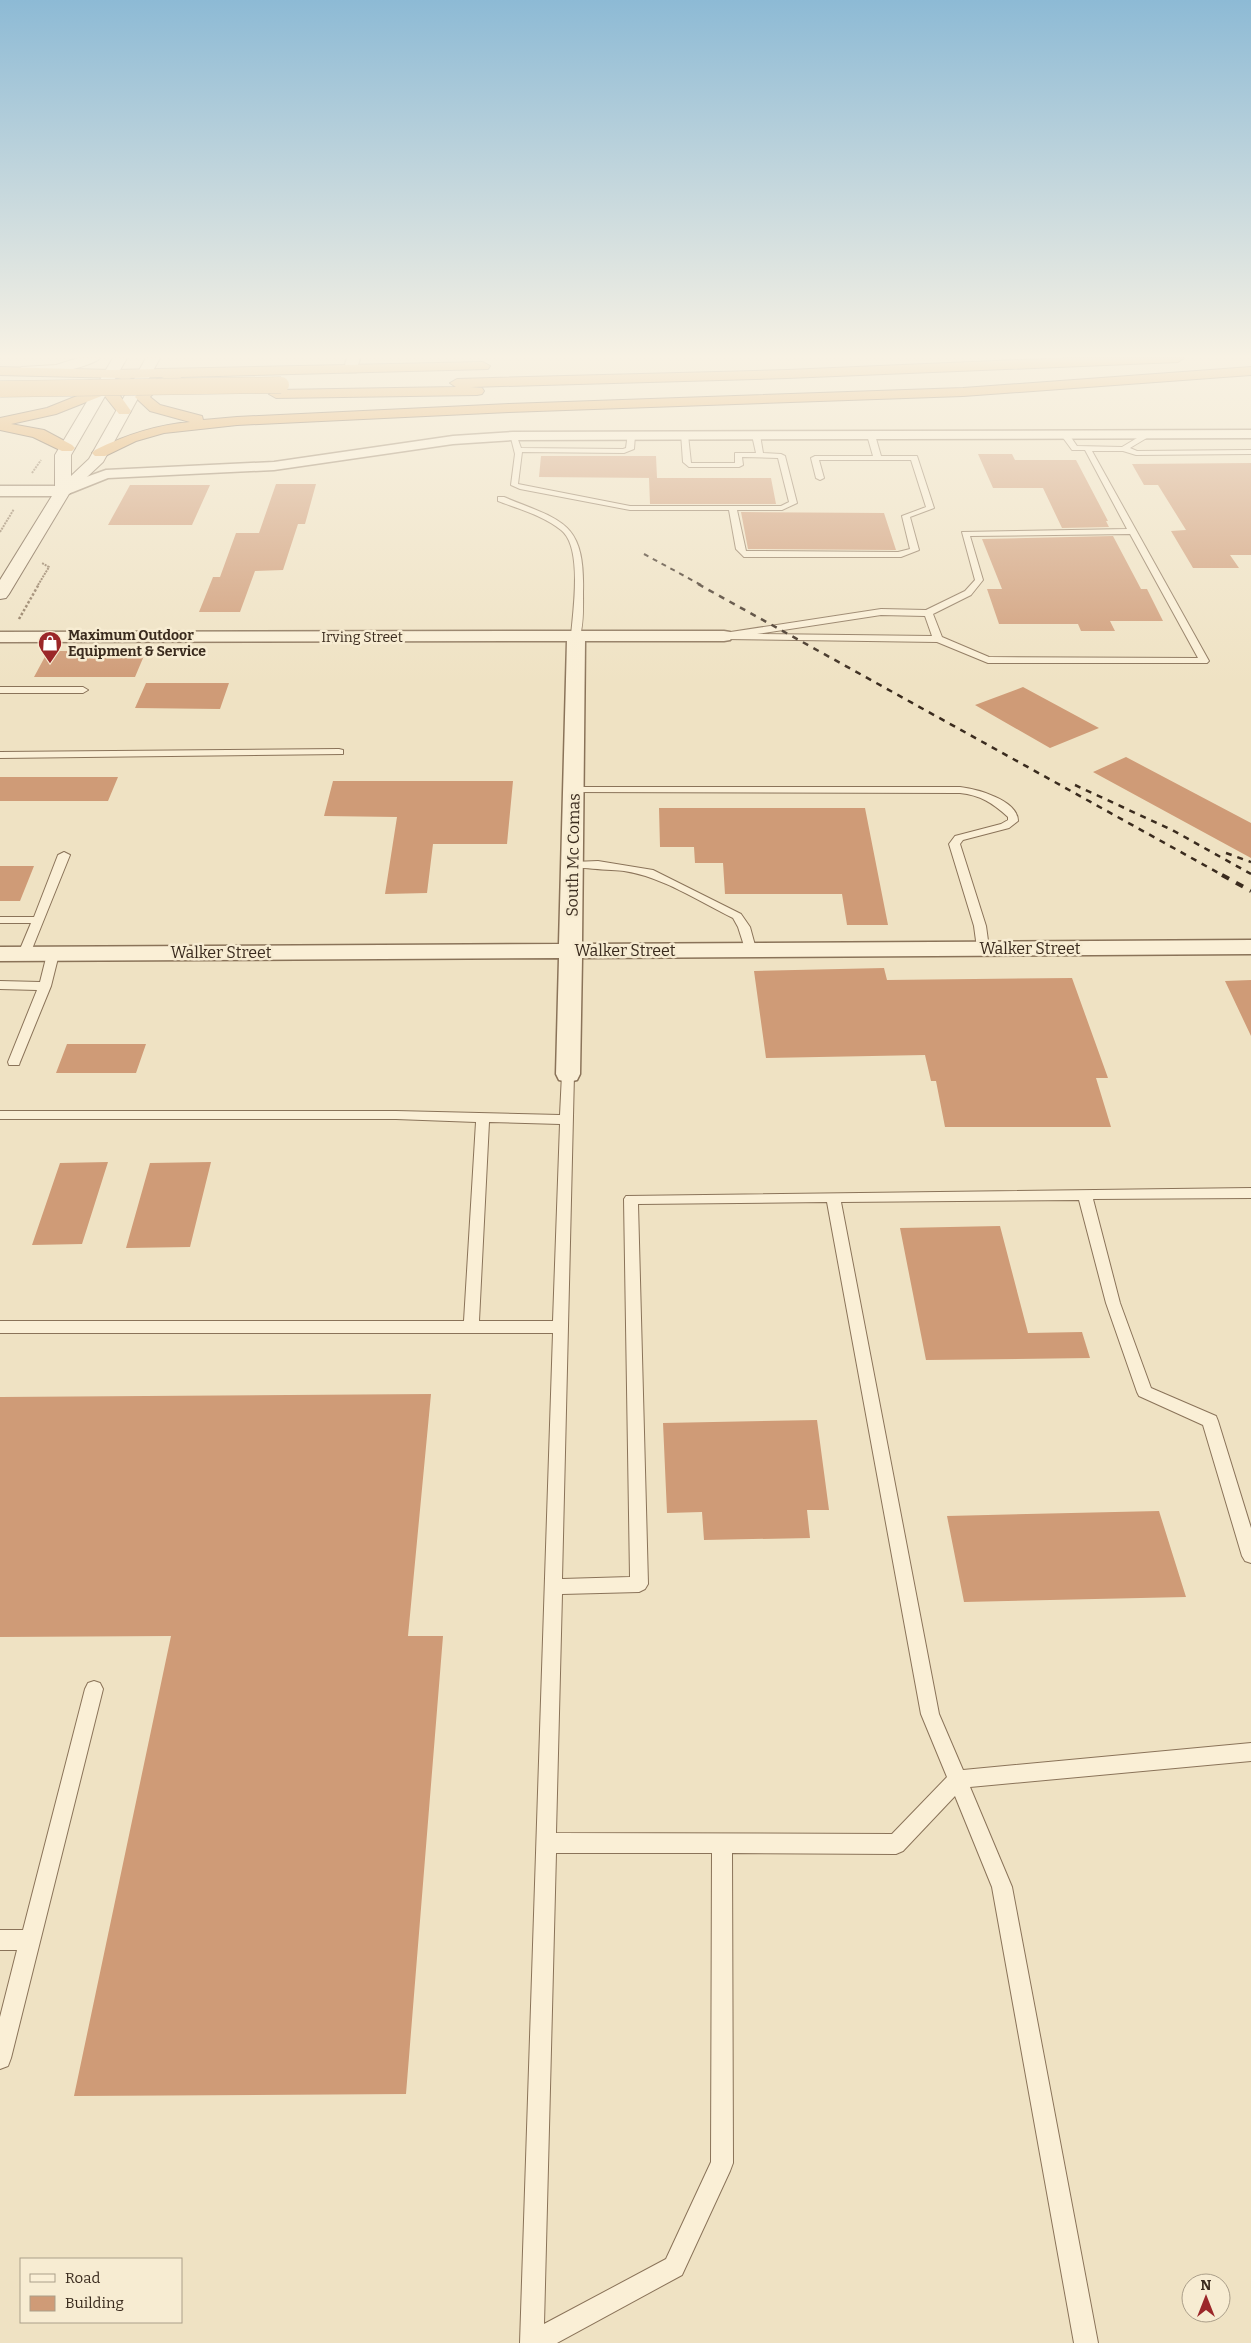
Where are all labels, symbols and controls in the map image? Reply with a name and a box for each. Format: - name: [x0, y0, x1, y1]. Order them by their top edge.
- place label: Maximum Outdoor Equipment & Service: [68, 627, 206, 660]
- street label: Irving Street: [321, 629, 403, 646]
- shop icon: Maximum Outdoor Equipment & Service: [37, 630, 63, 664]
- street label: South Mc Comas: [562, 793, 584, 917]
- street label: Walker Street: [979, 939, 1081, 958]
- street label: Walker Street: [574, 941, 676, 960]
- street label: Walker Street: [170, 943, 272, 962]
- legend: [20, 2258, 182, 2323]
- text: Road: [65, 2269, 100, 2287]
- north arrow: [1181, 2273, 1231, 2323]
- text: N: [1201, 2277, 1212, 2294]
- text: Building: [65, 2294, 124, 2312]

